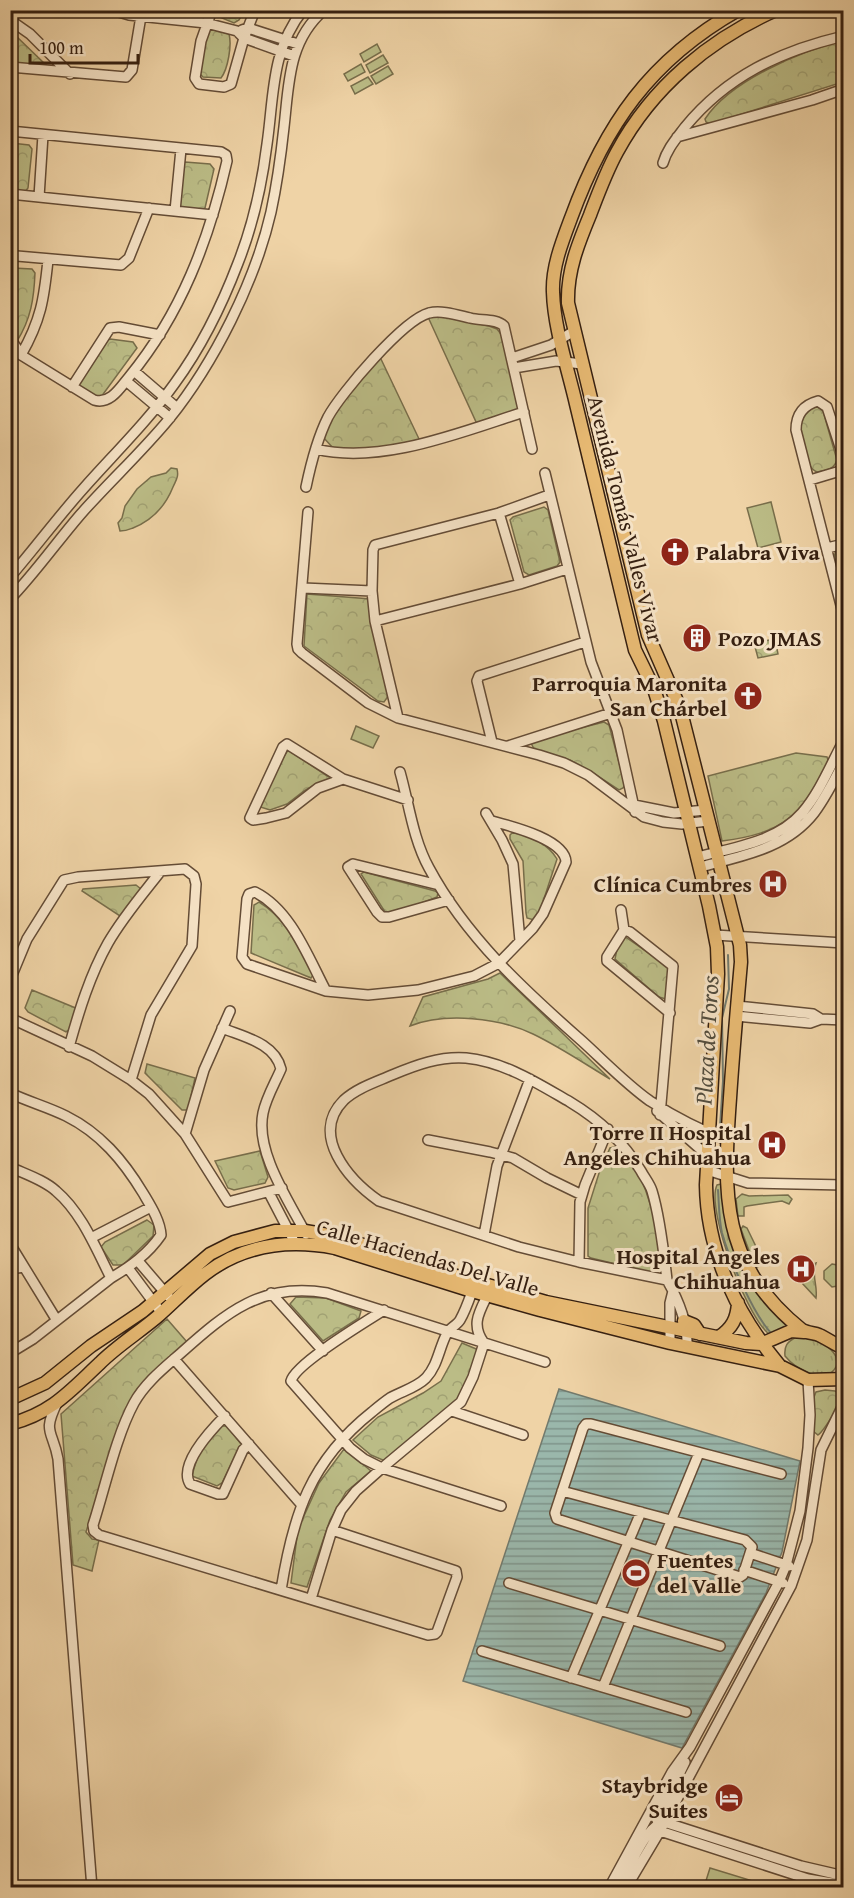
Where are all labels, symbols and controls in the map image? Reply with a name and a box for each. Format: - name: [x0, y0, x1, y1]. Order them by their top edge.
- scale bar: [30, 27, 138, 65]
- text: 100 m: [39, 34, 84, 61]
- street label: Avenida Tomás Valles Vivar: [580, 392, 672, 646]
- church icon: Palabra Viva: [659, 536, 691, 568]
- place label: Palabra Viva: [696, 536, 821, 568]
- building icon: Pozo JMAS: [681, 622, 713, 654]
- place label: Pozo JMAS: [718, 622, 822, 654]
- place label: Parroquia Maronita San Chárbel: [532, 667, 728, 724]
- church icon: Parroquia Maronita San Chárbel: [732, 680, 764, 712]
- place label: Clínica Cumbres: [594, 868, 752, 900]
- hospital icon: Clínica Cumbres: [757, 868, 789, 900]
- water label: Plaza de Toros: [686, 974, 727, 1106]
- place label: Torre II Hospital Angeles Chihuahua: [564, 1116, 752, 1173]
- hospital icon: Torre II Hospital Angeles Chihuahua: [756, 1129, 788, 1161]
- street label: Calle Haciendas Del Valle: [313, 1210, 543, 1304]
- place label: Hospital Ángeles Chihuahua: [616, 1240, 781, 1297]
- hospital icon: Hospital Ángeles Chihuahua: [785, 1253, 817, 1285]
- place label: Fuentes del Valle: [657, 1544, 741, 1601]
- sports icon: Fuentes del Valle: [620, 1557, 652, 1589]
- place label: Staybridge Suites: [602, 1769, 708, 1826]
- hotel icon: Staybridge Suites: [713, 1782, 745, 1814]

